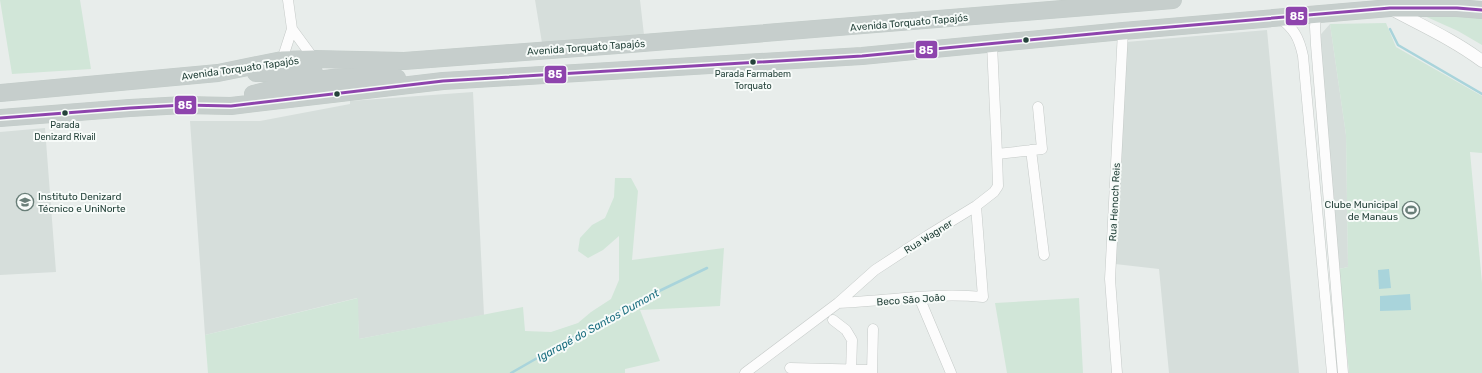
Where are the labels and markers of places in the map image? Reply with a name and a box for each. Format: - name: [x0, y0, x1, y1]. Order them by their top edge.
- unlabelled marker: [1021, 35, 1031, 45]
- marker: Parada Farmabem Torquato: [748, 57, 758, 67]
- place label: Parada Farmabem Torquato: [715, 69, 791, 91]
- unlabelled marker: [332, 89, 342, 99]
- marker: Parada Denizard Rivail: [60, 108, 70, 118]
- place label: Parada Denizard Rivail: [34, 120, 96, 142]
- place label: Instituto Denizard Técnico e UniNorte: [38, 191, 126, 215]
- school or university icon: Instituto Denizard Técnico e UniNorte: [15, 192, 35, 212]
- place label: Clube Municipal de Manaus: [1325, 199, 1398, 223]
- sports icon: Clube Municipal de Manaus: [1401, 200, 1421, 220]

